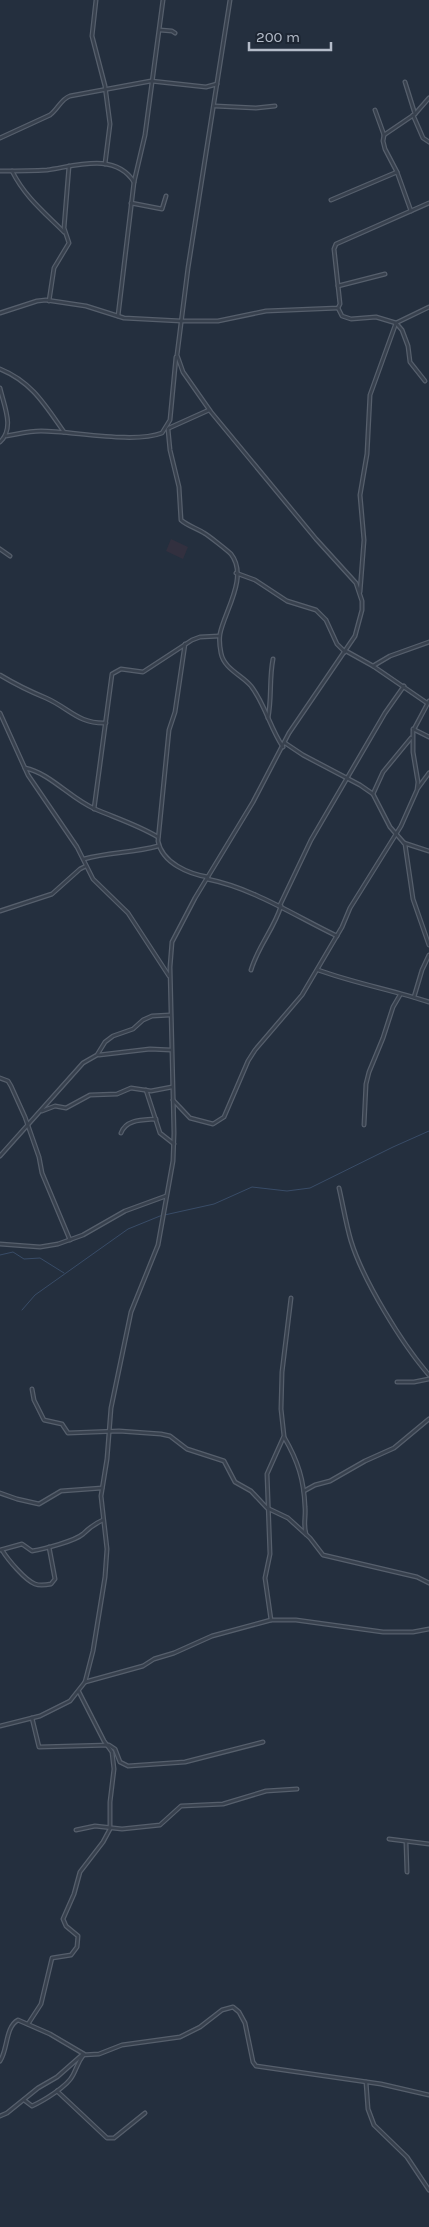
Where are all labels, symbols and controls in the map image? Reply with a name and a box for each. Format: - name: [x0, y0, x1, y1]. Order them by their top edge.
- scale bar: [249, 20, 332, 52]
- text: 200 m: [256, 28, 300, 46]

